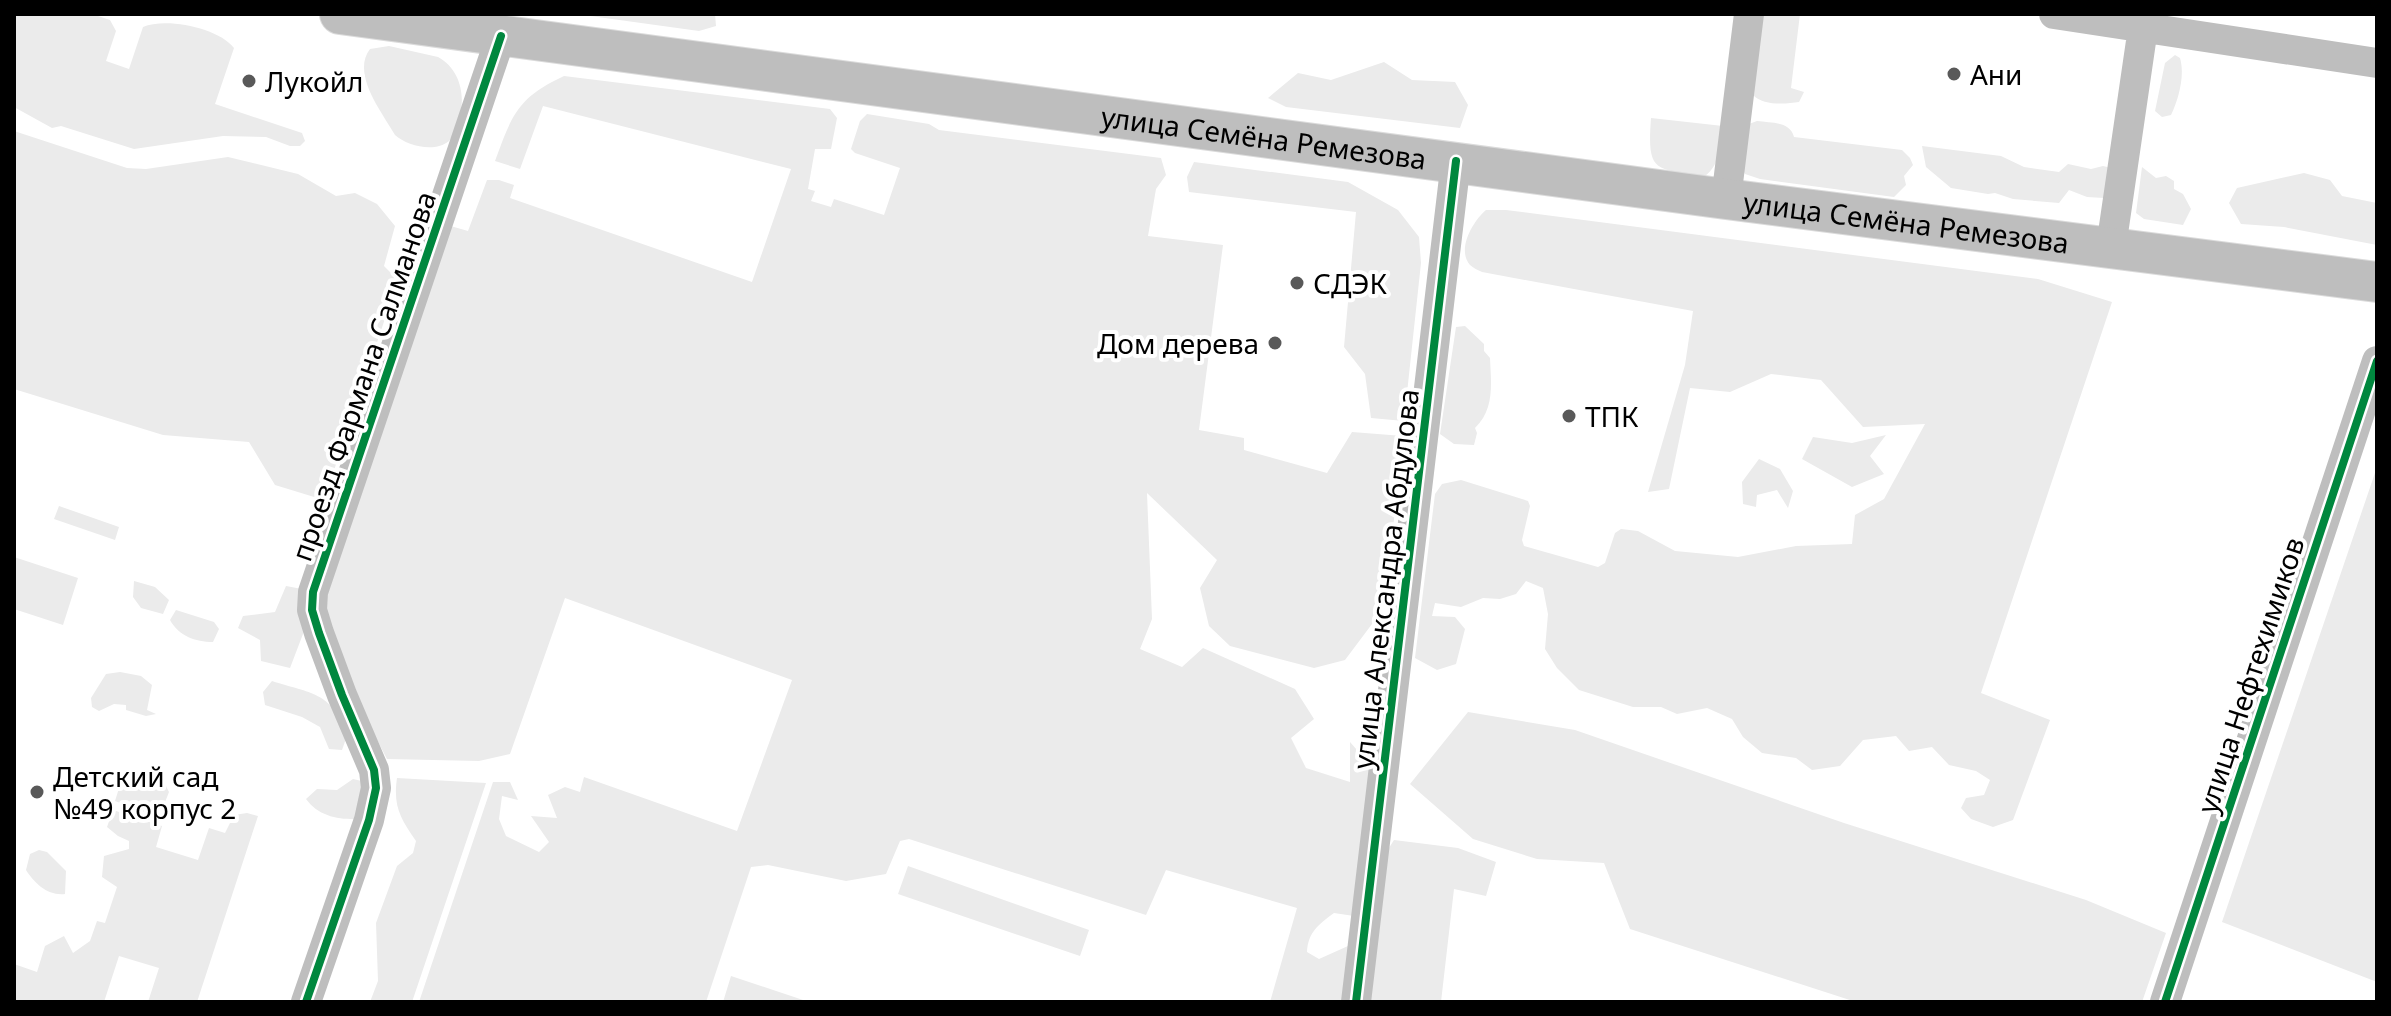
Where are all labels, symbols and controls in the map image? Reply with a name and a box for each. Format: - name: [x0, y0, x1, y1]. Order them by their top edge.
- place label: Ани: [1970, 55, 2022, 93]
- place label: Лукойл: [265, 62, 364, 100]
- marker: Ани: [1945, 65, 1963, 83]
- marker: Лукойл: [240, 72, 258, 90]
- street label: улица Семёна Ремезова: [1099, 97, 1429, 178]
- street label: улица Семёна Ремезова: [1741, 182, 2071, 262]
- street label: проезд Фармана Салманова: [282, 186, 444, 566]
- place label: СДЭК: [1313, 264, 1387, 302]
- marker: СДЭК: [1288, 274, 1306, 292]
- place label: Дом дерева: [1097, 324, 1259, 362]
- marker: Дом дерева: [1266, 334, 1284, 352]
- street label: улица Александра Абдулова: [1343, 387, 1427, 771]
- place label: ТПК: [1585, 397, 1639, 435]
- marker: ТПК: [1560, 407, 1578, 425]
- street label: улица Нефтехимиков: [2187, 532, 2313, 818]
- place label: Детский сад №49 корпус 2: [53, 757, 236, 827]
- marker: Детский сад №49 корпус 2: [28, 783, 46, 801]

